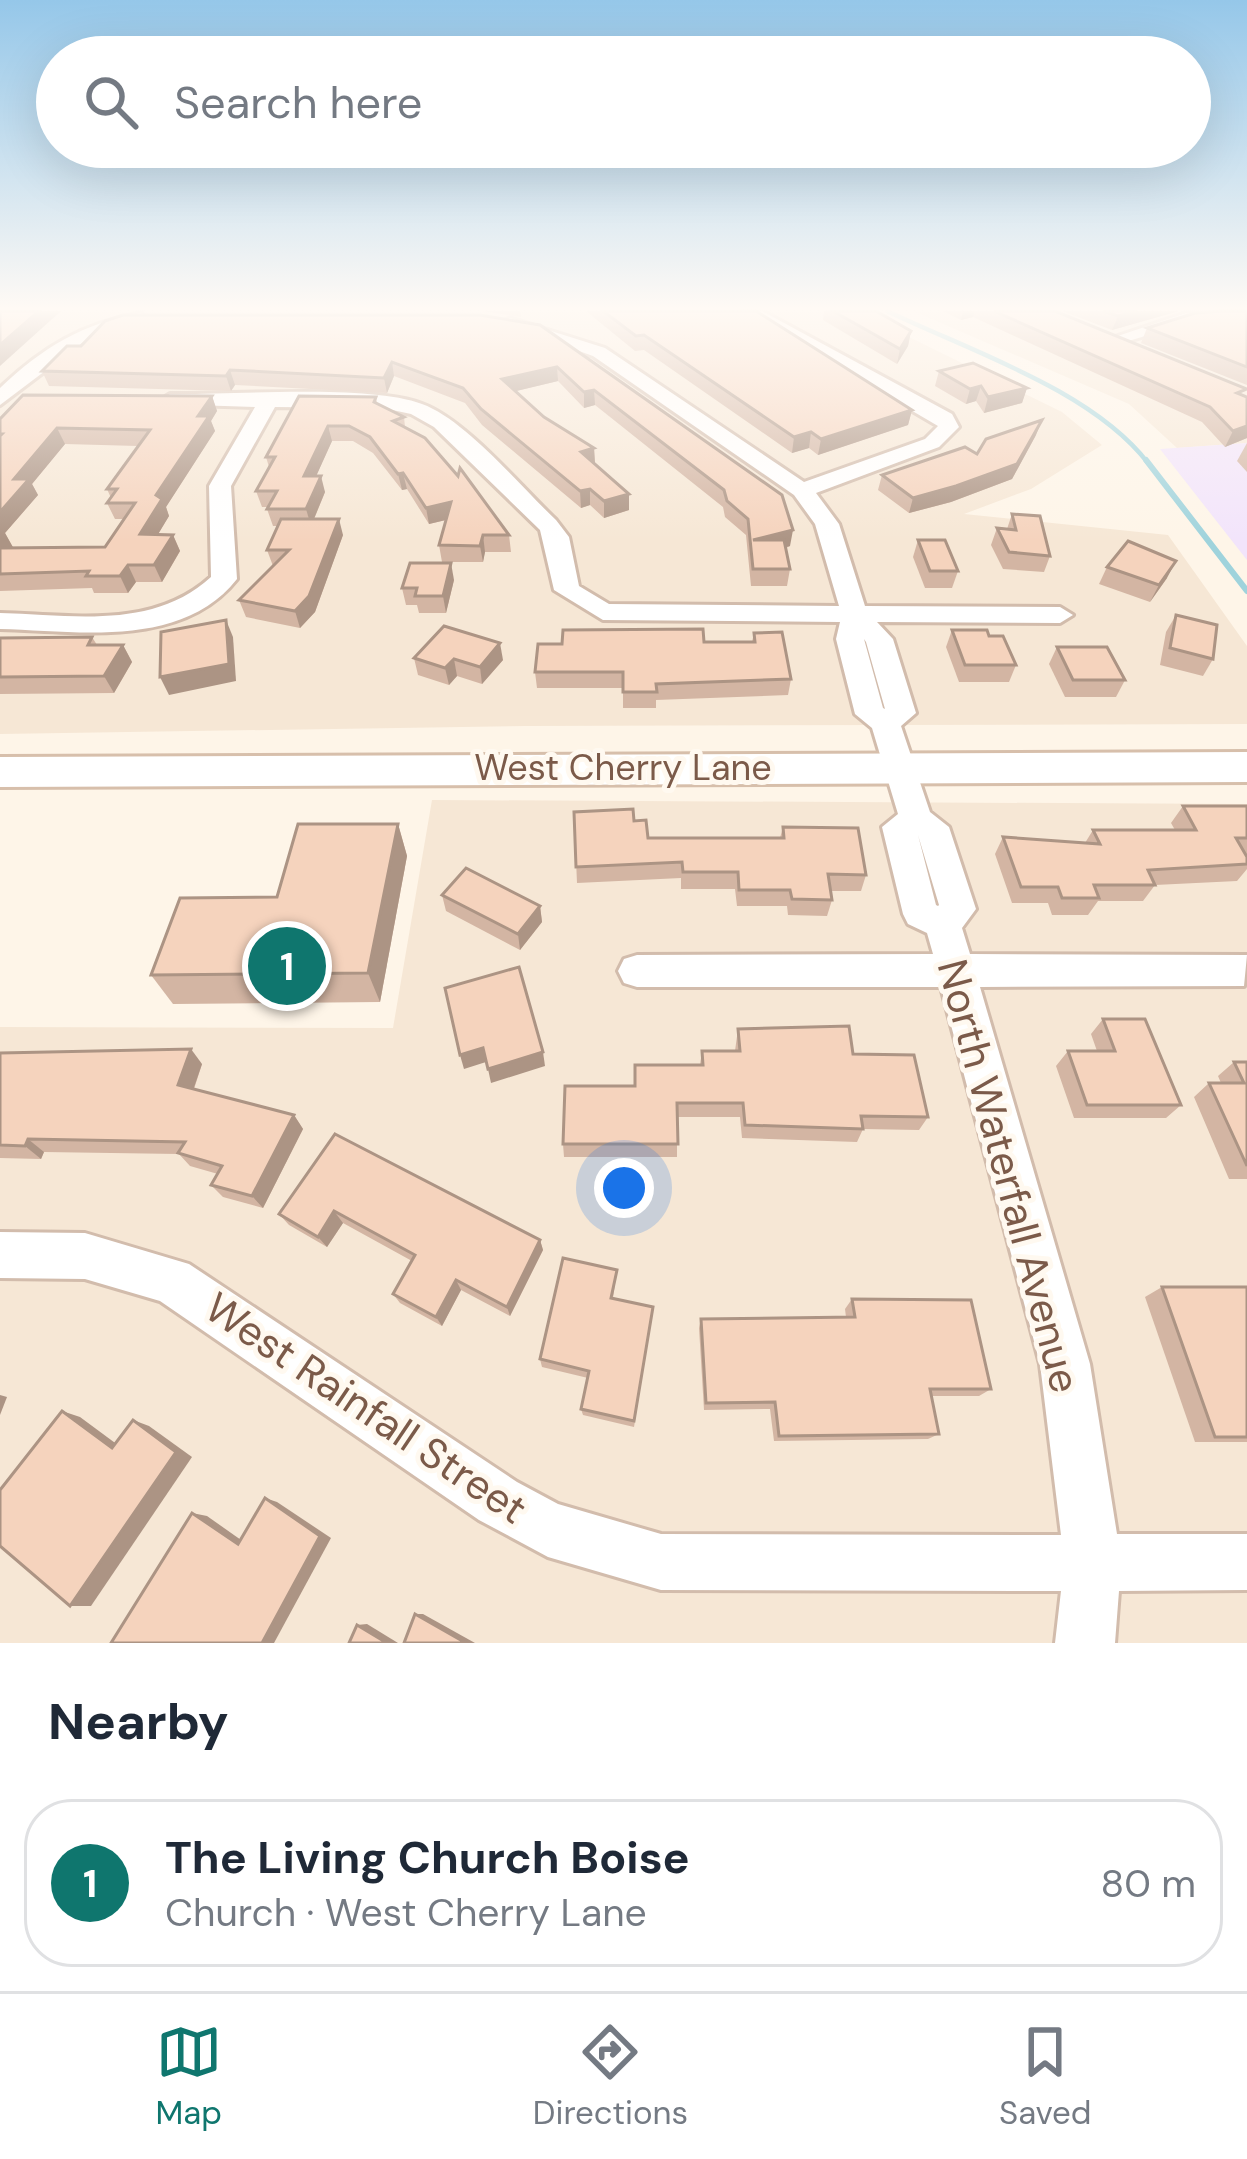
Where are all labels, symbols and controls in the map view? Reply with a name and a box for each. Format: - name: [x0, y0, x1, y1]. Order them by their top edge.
- search box: [36, 36, 1211, 168]
- icon: search: [78, 69, 144, 135]
- text: Search here: [174, 73, 422, 132]
- street label: West Cherry Lane: [474, 744, 772, 791]
- pin: 1: [248, 921, 326, 1011]
- street label: North Waterfall Avenue: [925, 953, 1093, 1399]
- your location: [594, 1158, 654, 1218]
- street label: West Rainfall Street: [194, 1280, 538, 1536]
- text: Nearby: [48, 1688, 229, 1755]
- text: The Living Church Boise: [165, 1828, 690, 1887]
- text: 1: [83, 1858, 97, 1909]
- text: 80 m: [1100, 1858, 1196, 1909]
- text: Church · West Cherry Lane: [165, 1887, 647, 1938]
- tab: Map: [155, 2019, 222, 2134]
- tab: Directions: [533, 2019, 688, 2134]
- tab: Saved: [999, 2019, 1092, 2134]

